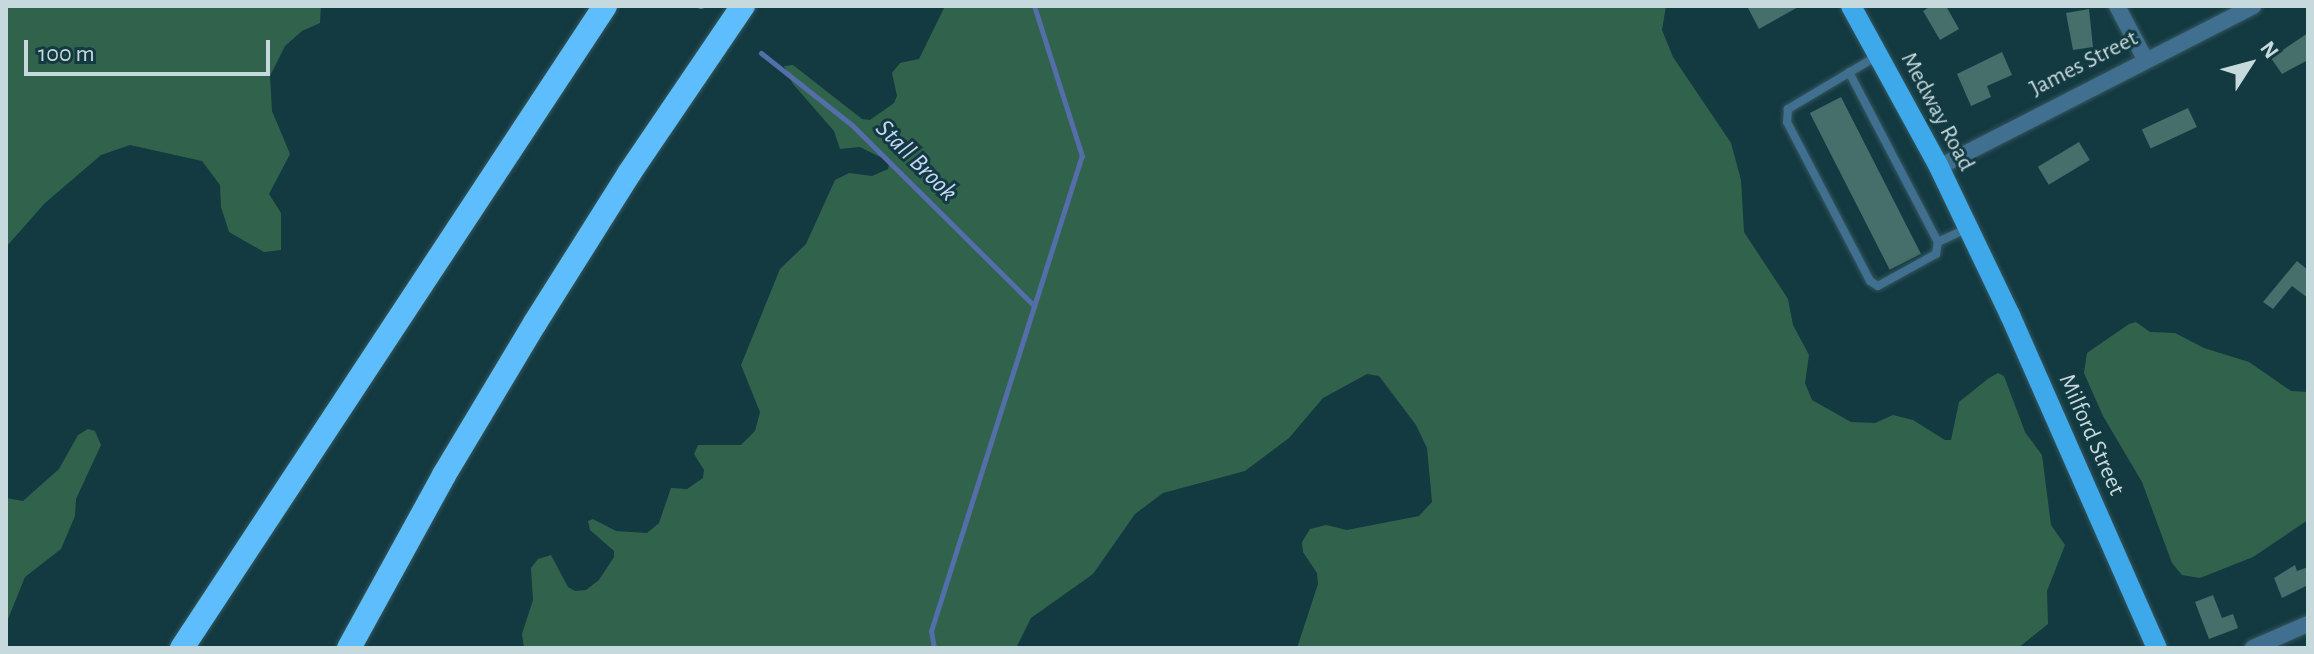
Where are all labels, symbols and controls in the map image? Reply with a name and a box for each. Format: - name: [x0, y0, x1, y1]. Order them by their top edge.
- scale bar: [28, 24, 274, 74]
- north arrow: [2210, 24, 2290, 104]
- street label: James Street: [2025, 25, 2143, 103]
- text: N: [2256, 37, 2283, 63]
- text: 100 m: [38, 42, 95, 66]
- street label: Medway Road: [1894, 48, 1980, 176]
- water label: Stall Brook: [869, 114, 963, 208]
- street label: Milford Street: [2051, 370, 2131, 500]

